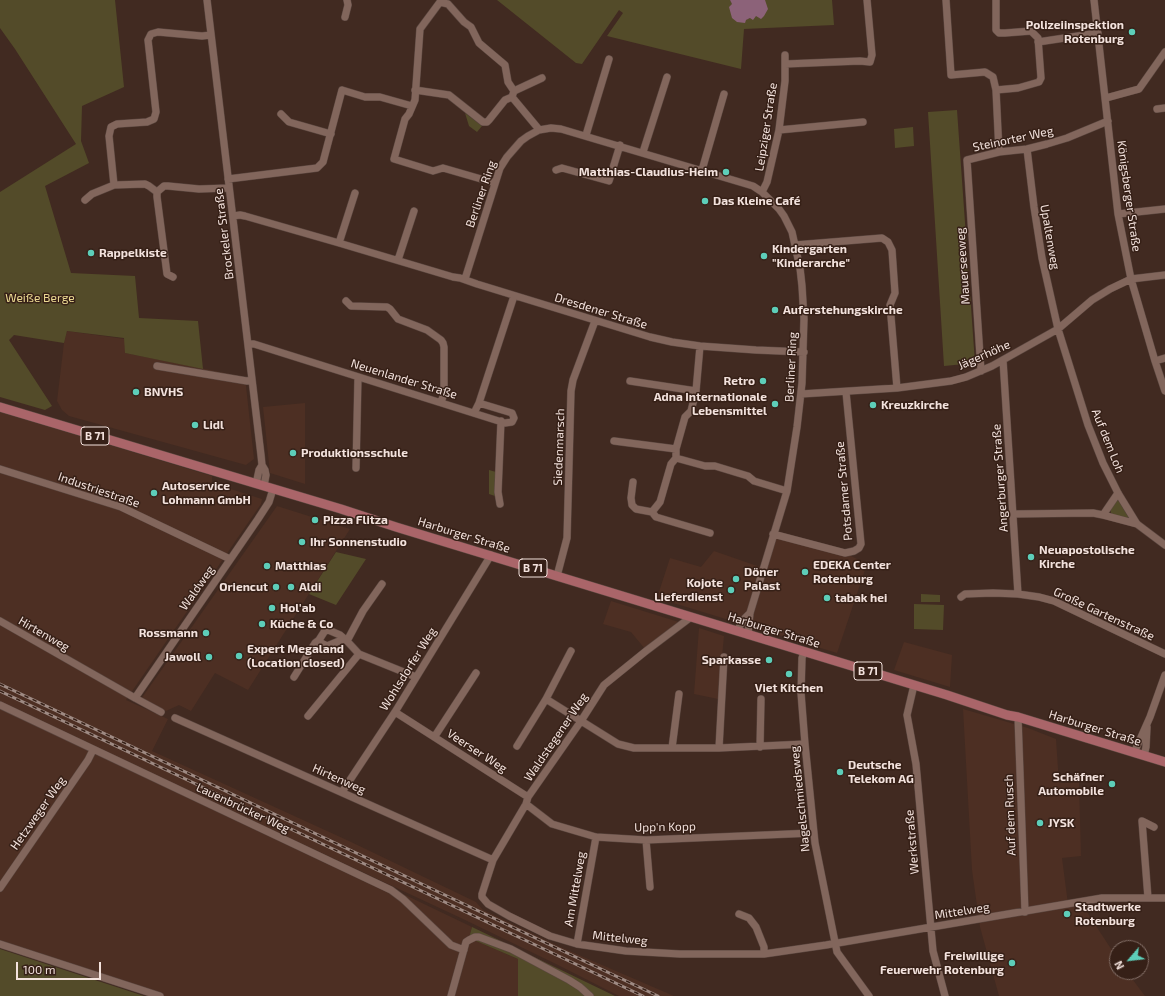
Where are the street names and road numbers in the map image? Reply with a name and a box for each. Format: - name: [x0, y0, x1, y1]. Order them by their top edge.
- street label: Leipziger Straße: [752, 82, 780, 172]
- street label: Steinorter Weg: [971, 123, 1055, 155]
- street label: Königsberger Straße: [1114, 139, 1144, 253]
- street label: Berliner Ring: [463, 158, 499, 230]
- street label: Brockeler Straße: [211, 188, 237, 280]
- street label: Upaltenweg: [1037, 203, 1063, 271]
- street label: Mauerseeweg: [953, 227, 973, 305]
- street label: Dresdener Straße: [553, 290, 649, 332]
- street label: Berliner Ring: [782, 332, 800, 402]
- street label: Jägerhöhe: [956, 337, 1012, 373]
- street label: Neuenlander Straße: [349, 356, 459, 402]
- street label: Auf dem Loh: [1089, 407, 1127, 475]
- street label: Siedenmarsch: [550, 408, 568, 486]
- street label: Angerburger Straße: [989, 423, 1011, 533]
- road number: B 71: [81, 427, 109, 445]
- street label: Potsdamer Straße: [832, 441, 856, 541]
- street label: Industriestraße: [56, 469, 142, 511]
- street label: Harburger Straße: [416, 514, 512, 556]
- road number: B 71: [519, 559, 547, 577]
- street label: Waldweg: [176, 563, 218, 613]
- street label: Große Gartenstraße: [1051, 584, 1157, 644]
- street label: Harburger Straße: [726, 609, 822, 651]
- street label: Hirtenweg: [16, 614, 72, 654]
- street label: Wohlsdorfer Weg: [377, 625, 439, 713]
- road number: B 71: [854, 662, 882, 680]
- street label: Waldstegener Weg: [521, 690, 591, 784]
- street label: Harburger Straße: [1047, 707, 1143, 749]
- street label: Veerser Weg: [444, 726, 510, 776]
- street label: Nagelschmiedsweg: [787, 745, 813, 853]
- street label: Hirtenweg: [310, 761, 368, 797]
- street label: Hetzweger Weg: [7, 774, 69, 852]
- street label: Auf dem Rusch: [1001, 774, 1019, 856]
- street label: Lauenbrücker Weg: [194, 780, 292, 836]
- street label: Werkstraße: [902, 809, 922, 875]
- street label: Upp'n Kopp: [634, 819, 696, 835]
- street label: Am Mittelweg: [561, 850, 589, 928]
- street label: Mittelweg: [933, 900, 991, 922]
- street label: Mittelweg: [592, 928, 648, 948]

